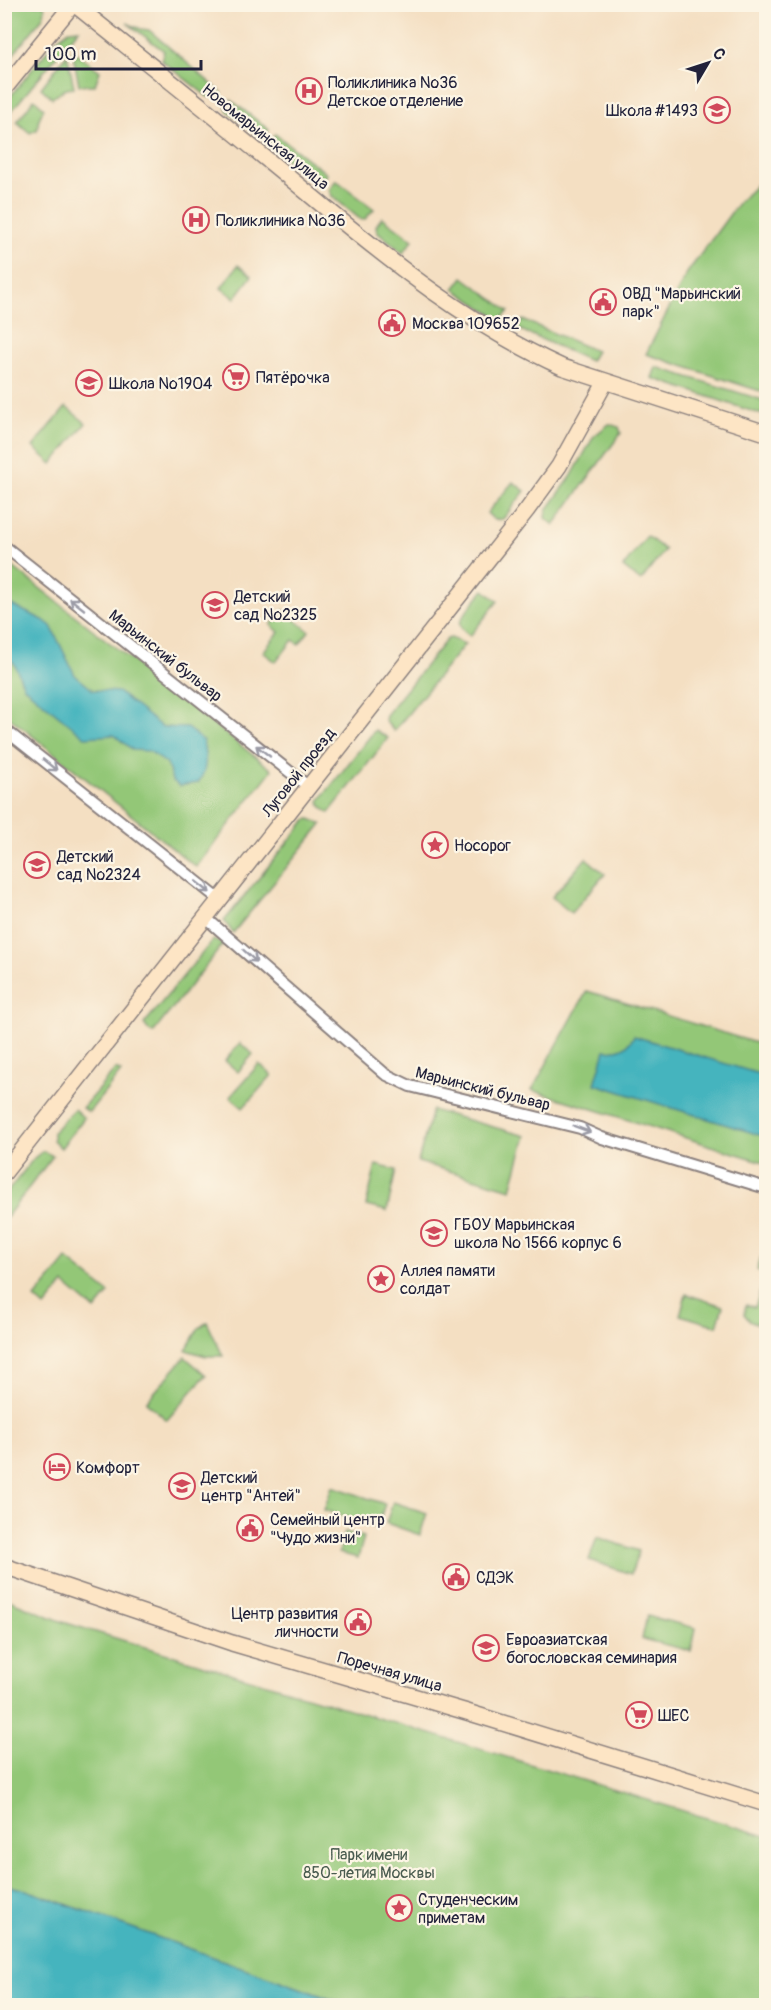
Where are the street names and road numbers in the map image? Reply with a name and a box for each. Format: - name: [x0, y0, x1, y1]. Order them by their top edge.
- street label: Новомарьинская улица: [198, 79, 333, 194]
- street label: Марьинский бульвар: [105, 605, 226, 706]
- street label: Луговой проезд: [257, 724, 340, 822]
- street label: Марьинский бульвар: [413, 1063, 552, 1115]
- street label: Поречная улица: [335, 1647, 444, 1696]

